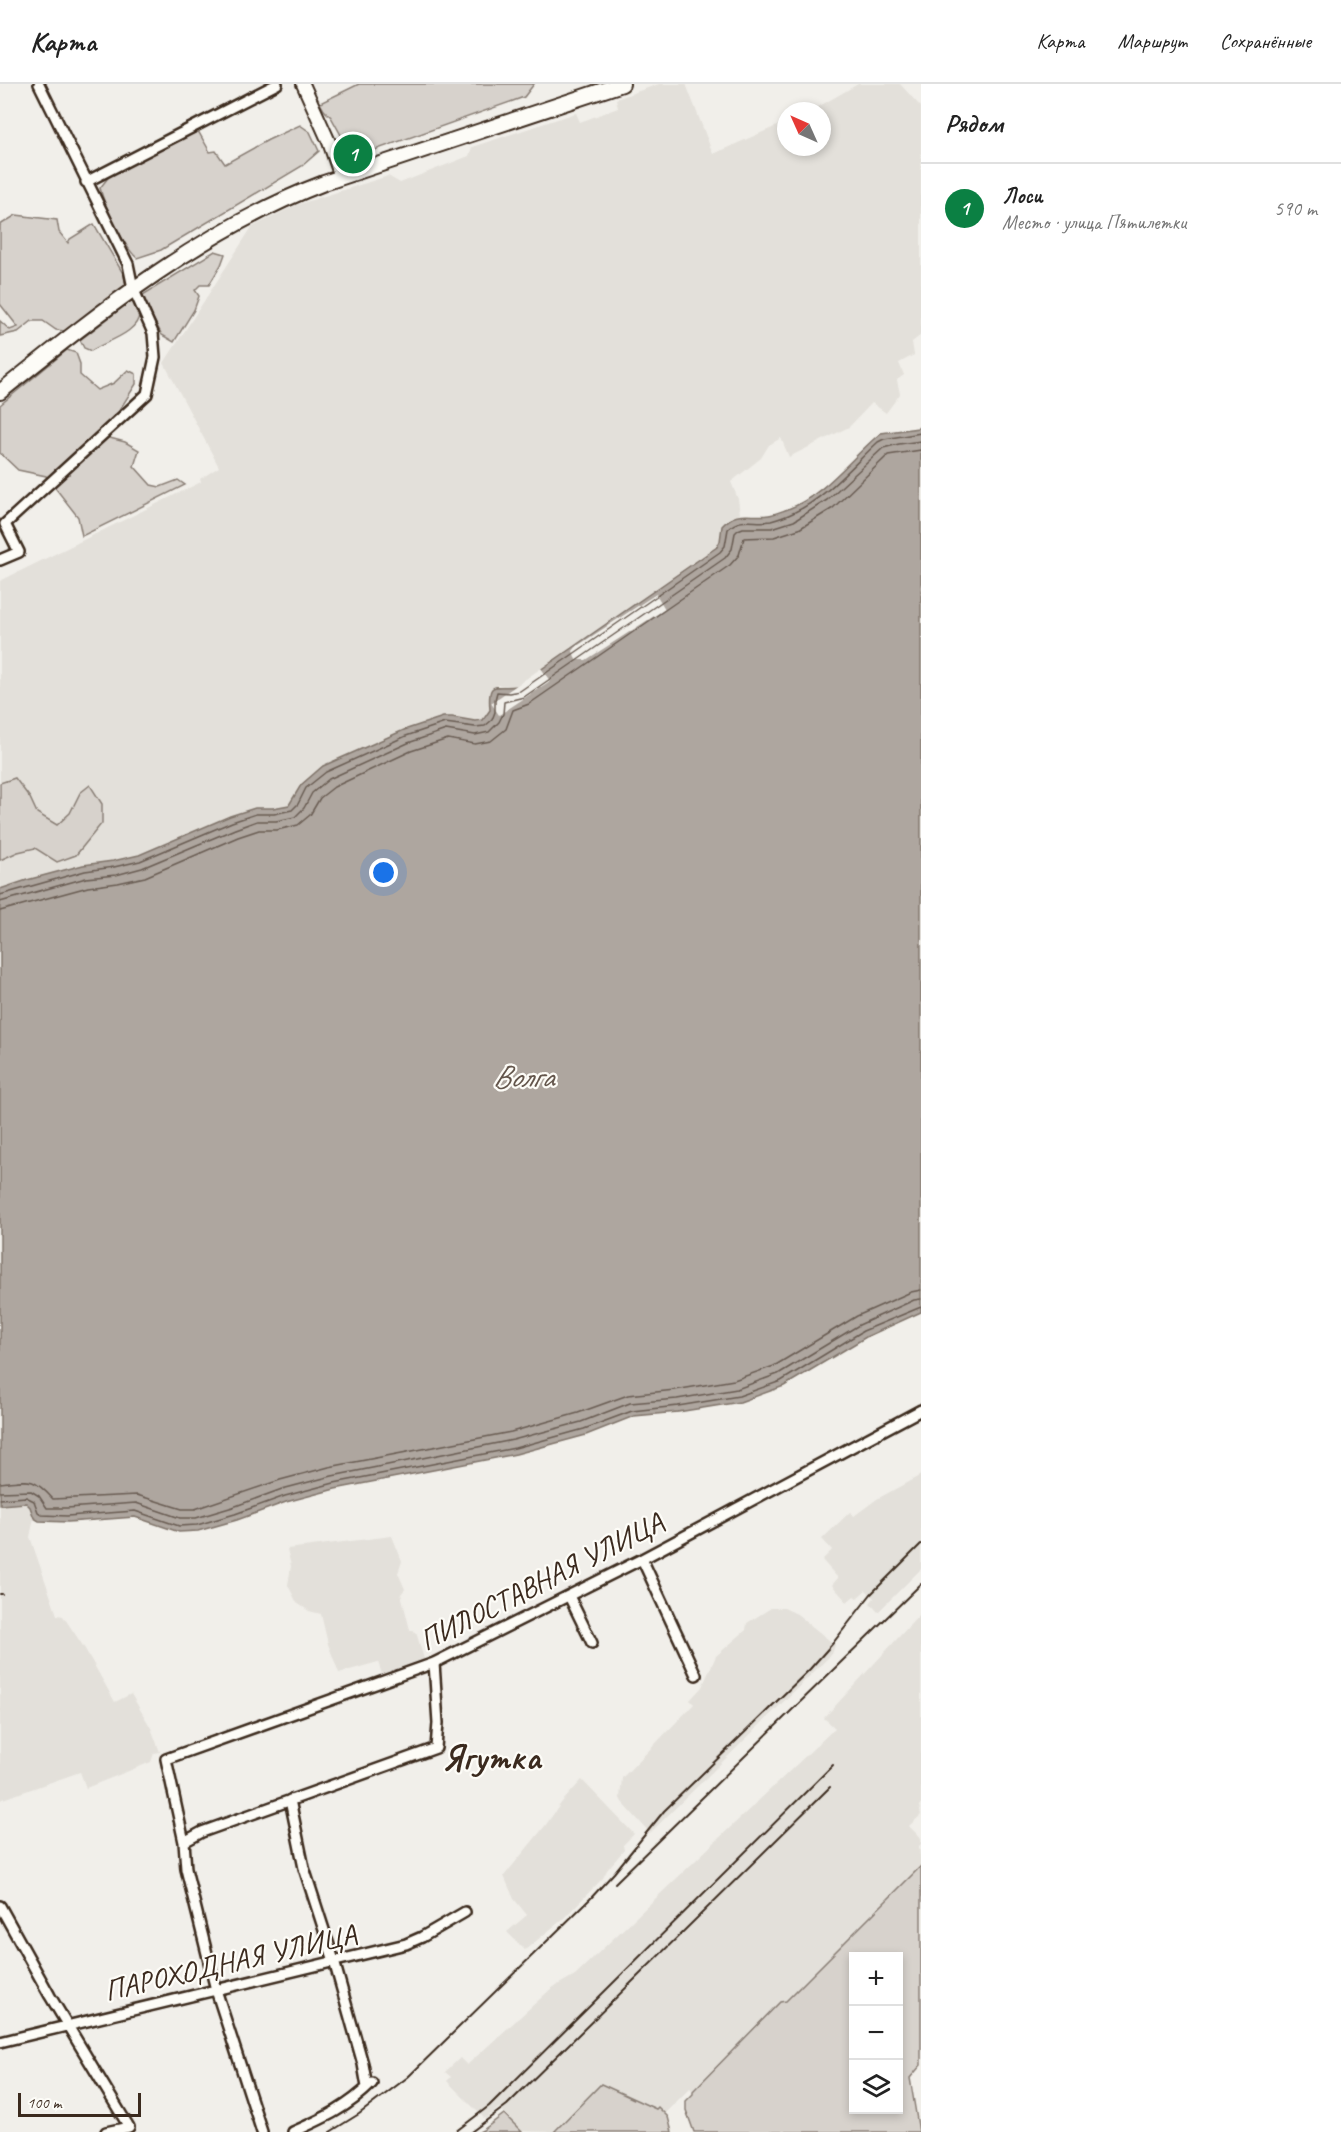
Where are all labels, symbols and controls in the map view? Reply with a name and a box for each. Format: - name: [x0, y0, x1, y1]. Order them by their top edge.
- text: Карта: [30, 24, 97, 59]
- text: Карта: [1036, 28, 1085, 54]
- text: Маршрут: [1118, 28, 1187, 54]
- text: Сохранённые: [1220, 28, 1311, 54]
- north arrow: [777, 102, 831, 156]
- text: Рядом: [945, 107, 1003, 140]
- pin: 1: [334, 132, 372, 176]
- text: Лоси: [1002, 182, 1043, 210]
- text: 1: [960, 196, 969, 221]
- text: 590 m: [1274, 196, 1317, 221]
- text: Место · улица Пятилетки: [1002, 210, 1187, 235]
- your location: [369, 858, 398, 887]
- water label: Волга: [493, 1056, 557, 1097]
- street label: ПИЛОСТАВНАЯ УЛИЦА: [412, 1503, 670, 1659]
- district label: Ягутка: [442, 1734, 543, 1780]
- street label: ПАРОХОДНАЯ УЛИЦА: [100, 1914, 361, 2009]
- map controls: [849, 1952, 903, 2114]
- button: +: [849, 1952, 903, 2006]
- button: −: [849, 2006, 903, 2060]
- button: layers: [849, 2060, 903, 2114]
- scale bar: [18, 2090, 141, 2118]
- text: 100 m: [27, 2093, 61, 2113]

